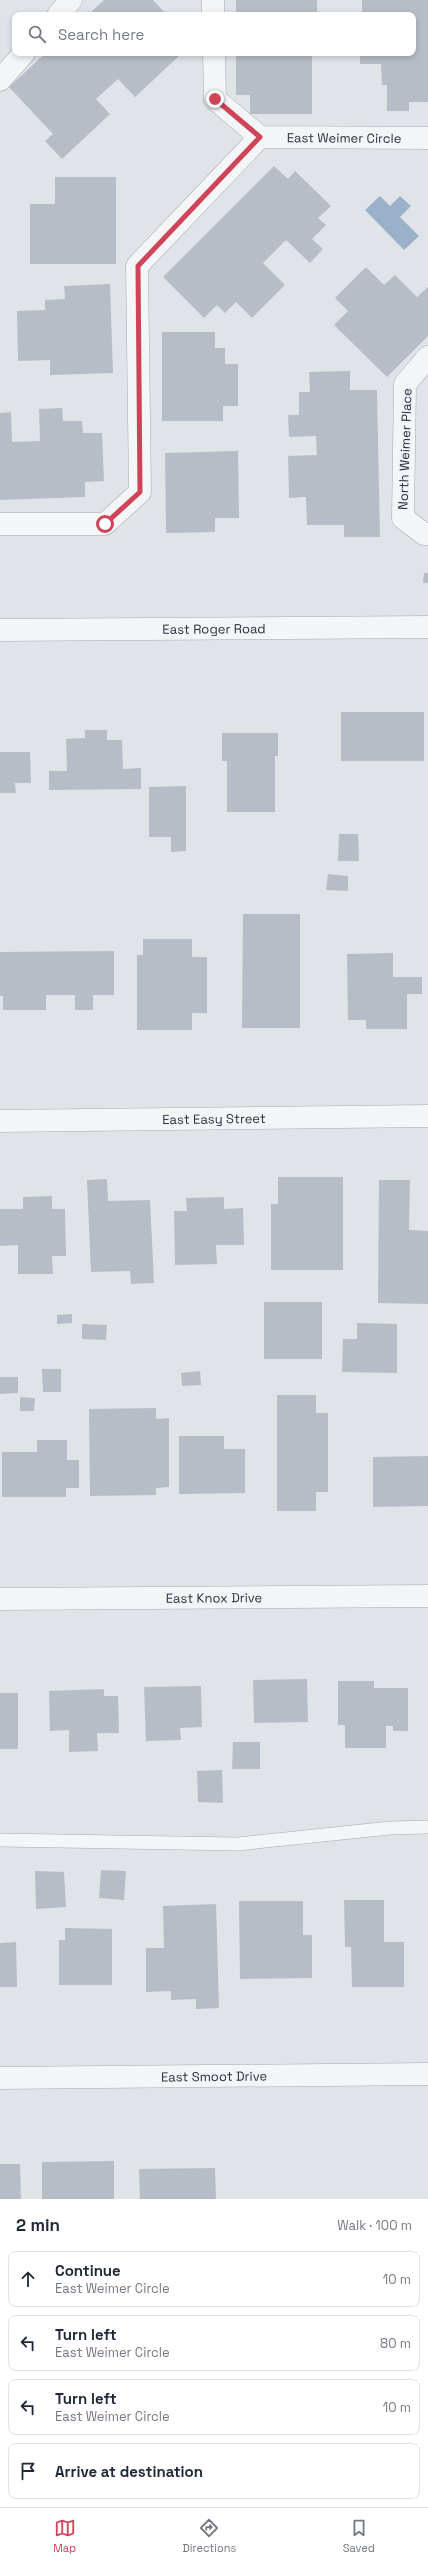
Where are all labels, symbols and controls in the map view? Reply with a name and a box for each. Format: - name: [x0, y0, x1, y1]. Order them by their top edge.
- search box: [12, 12, 416, 56]
- icon: search: [26, 23, 48, 45]
- text: Search here: [58, 25, 144, 44]
- route end: [206, 90, 224, 108]
- street label: East Weimer Circle: [287, 129, 402, 146]
- street label: North Weimer Place: [394, 388, 416, 510]
- route start: [96, 515, 114, 533]
- street label: East Roger Road: [162, 620, 266, 637]
- street label: East Easy Street: [162, 1109, 266, 1128]
- street label: East Knox Drive: [166, 1589, 262, 1606]
- street label: East Smoot Drive: [161, 2067, 267, 2085]
- text: 2 min: [16, 2214, 60, 2236]
- text: Walk · 100 m: [337, 2217, 412, 2234]
- text: Continue: [55, 2261, 121, 2280]
- icon: ahead: [17, 2268, 39, 2290]
- text: 10 m: [383, 2271, 411, 2288]
- text: East Weimer Circle: [55, 2280, 170, 2297]
- text: Turn left: [55, 2325, 117, 2344]
- icon: left: [17, 2332, 39, 2354]
- text: 80 m: [380, 2335, 411, 2352]
- text: East Weimer Circle: [55, 2344, 170, 2361]
- text: Turn left: [55, 2389, 117, 2408]
- icon: left: [17, 2396, 39, 2418]
- text: 10 m: [383, 2399, 411, 2416]
- text: East Weimer Circle: [55, 2408, 170, 2425]
- icon: arrive: [17, 2460, 39, 2482]
- text: Arrive at destination: [55, 2462, 203, 2481]
- tab: Map: [53, 2517, 76, 2555]
- tab: Directions: [182, 2517, 236, 2555]
- tab: Saved: [343, 2517, 375, 2555]

